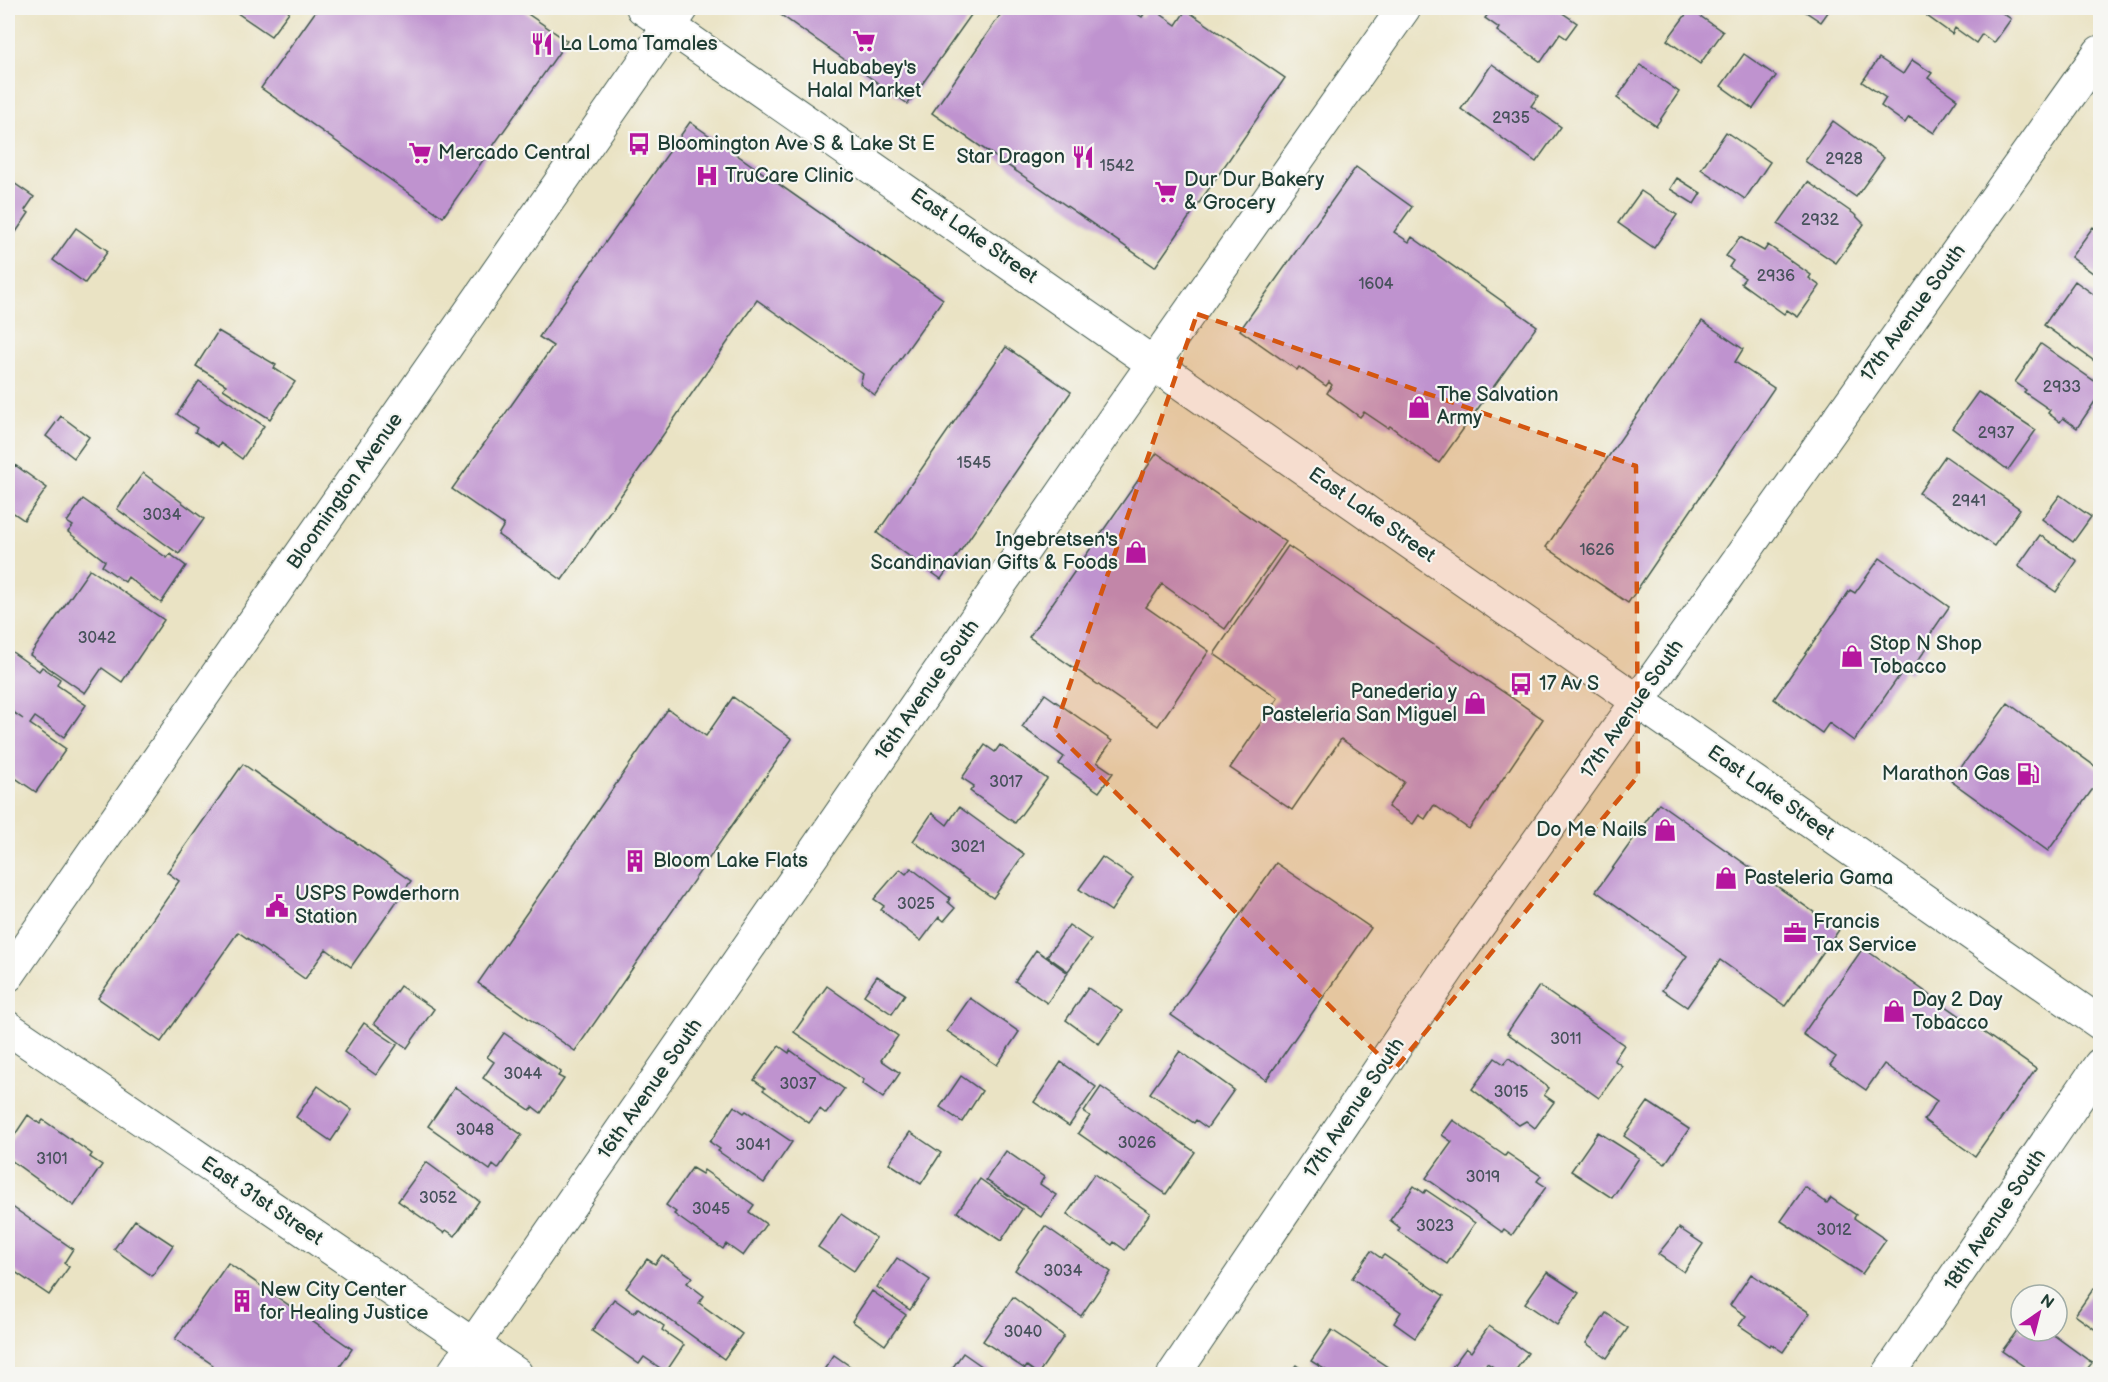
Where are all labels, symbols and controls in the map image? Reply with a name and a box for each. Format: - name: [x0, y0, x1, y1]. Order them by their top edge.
- supermarket icon: Huababey's Halal Market: [851, 28, 877, 54]
- restaurant icon: La Loma Tamales: [529, 31, 555, 57]
- place label: La Loma Tamales: [560, 32, 718, 56]
- place label: Huababey's Halal Market: [807, 56, 921, 103]
- house number: 2935: [1492, 109, 1530, 128]
- bus stop icon: Bloomington Ave S & Lake St E: [626, 131, 652, 157]
- place label: Bloomington Ave S & Lake St E: [657, 132, 935, 156]
- supermarket icon: Mercado Central: [407, 140, 433, 166]
- place label: Mercado Central: [438, 141, 590, 165]
- restaurant icon: Star Dragon: [1070, 144, 1096, 170]
- place label: Star Dragon: [956, 145, 1065, 169]
- house number: 2928: [1825, 150, 1863, 169]
- house number: 1542: [1100, 157, 1135, 176]
- hospital icon: TruCare Clinic: [694, 163, 720, 189]
- place label: TruCare Clinic: [725, 164, 854, 188]
- place label: Dur Dur Bakery & Grocery: [1184, 168, 1324, 215]
- supermarket icon: Dur Dur Bakery & Grocery: [1153, 179, 1179, 205]
- street label: East Lake Street: [906, 183, 1042, 289]
- house number: 2932: [1801, 211, 1840, 230]
- street label: 17th Avenue South: [1855, 240, 1971, 386]
- house number: 2936: [1757, 267, 1795, 286]
- house number: 1604: [1358, 275, 1394, 294]
- house number: 2933: [2043, 378, 2081, 397]
- place label: The Salvation Army: [1437, 383, 1558, 430]
- shop icon: The Salvation Army: [1406, 394, 1432, 420]
- street label: Bloomington Avenue: [282, 408, 408, 574]
- house number: 2937: [1978, 424, 2014, 443]
- house number: 1545: [957, 454, 991, 473]
- street label: East Lake Street: [1304, 462, 1440, 568]
- house number: 2941: [1952, 492, 1986, 511]
- house number: 3034: [143, 506, 182, 525]
- place label: Ingebretsen's Scandinavian Gifts & Foods: [870, 528, 1118, 575]
- shop icon: Ingebretsen's Scandinavian Gifts & Foods: [1123, 539, 1149, 565]
- house number: 1626: [1579, 541, 1615, 560]
- street label: 16th Avenue South: [869, 615, 985, 765]
- house number: 3042: [78, 629, 117, 648]
- place label: Stop N Shop Tobacco: [1870, 632, 1982, 679]
- street label: 17th Avenue South: [1575, 635, 1689, 783]
- shop icon: Stop N Shop Tobacco: [1839, 643, 1865, 669]
- bus stop icon: 17 Av S: [1508, 671, 1534, 697]
- place label: 17 Av S: [1539, 672, 1599, 696]
- place label: Panederia y Pasteleria San Miguel: [1261, 680, 1457, 727]
- shop icon: Panederia y Pasteleria San Miguel: [1462, 690, 1488, 716]
- street label: East Lake Street: [1703, 740, 1839, 846]
- fuel station icon: Marathon Gas: [2015, 761, 2041, 787]
- place label: Marathon Gas: [1882, 762, 2010, 786]
- house number: 3017: [989, 773, 1023, 792]
- shop icon: Do Me Nails: [1652, 817, 1678, 843]
- place label: Do Me Nails: [1536, 818, 1647, 842]
- house number: 3021: [951, 838, 985, 857]
- building icon: Bloom Lake Flats: [622, 848, 648, 874]
- place label: Bloom Lake Flats: [653, 849, 808, 873]
- shop icon: Pasteleria Gama: [1713, 865, 1739, 891]
- place label: Pasteleria Gama: [1744, 866, 1893, 890]
- place label: USPS Powderhorn Station: [295, 882, 460, 929]
- public building icon: USPS Powderhorn Station: [264, 893, 290, 919]
- house number: 3025: [897, 895, 935, 914]
- place label: Francis Tax Service: [1813, 910, 1917, 957]
- office icon: Francis Tax Service: [1782, 920, 1808, 946]
- place label: Day 2 Day Tobacco: [1912, 988, 2003, 1035]
- shop icon: Day 2 Day Tobacco: [1881, 998, 1907, 1024]
- street label: 16th Avenue South: [592, 1014, 708, 1164]
- house number: 3011: [1550, 1030, 1582, 1049]
- street label: 17th Avenue South: [1298, 1033, 1410, 1183]
- house number: 3044: [504, 1065, 543, 1084]
- house number: 3037: [780, 1075, 817, 1094]
- house number: 3015: [1494, 1083, 1528, 1102]
- house number: 3048: [456, 1121, 494, 1140]
- house number: 3026: [1118, 1134, 1156, 1153]
- house number: 3041: [735, 1136, 771, 1155]
- street label: 18th Avenue South: [1939, 1145, 2051, 1295]
- house number: 3101: [36, 1150, 68, 1169]
- street label: East 31st Street: [196, 1151, 328, 1251]
- house number: 3019: [1466, 1168, 1500, 1187]
- house number: 3052: [419, 1189, 457, 1208]
- house number: 3045: [692, 1200, 730, 1219]
- house number: 3023: [1416, 1217, 1454, 1236]
- house number: 3012: [1817, 1221, 1852, 1240]
- house number: 3034: [1044, 1262, 1083, 1281]
- place label: New City Center for Healing Justice: [260, 1278, 428, 1325]
- north arrow: [2009, 1283, 2069, 1343]
- building icon: New City Center for Healing Justice: [229, 1288, 255, 1314]
- text: N: [2036, 1291, 2057, 1313]
- house number: 3040: [1004, 1323, 1042, 1342]

